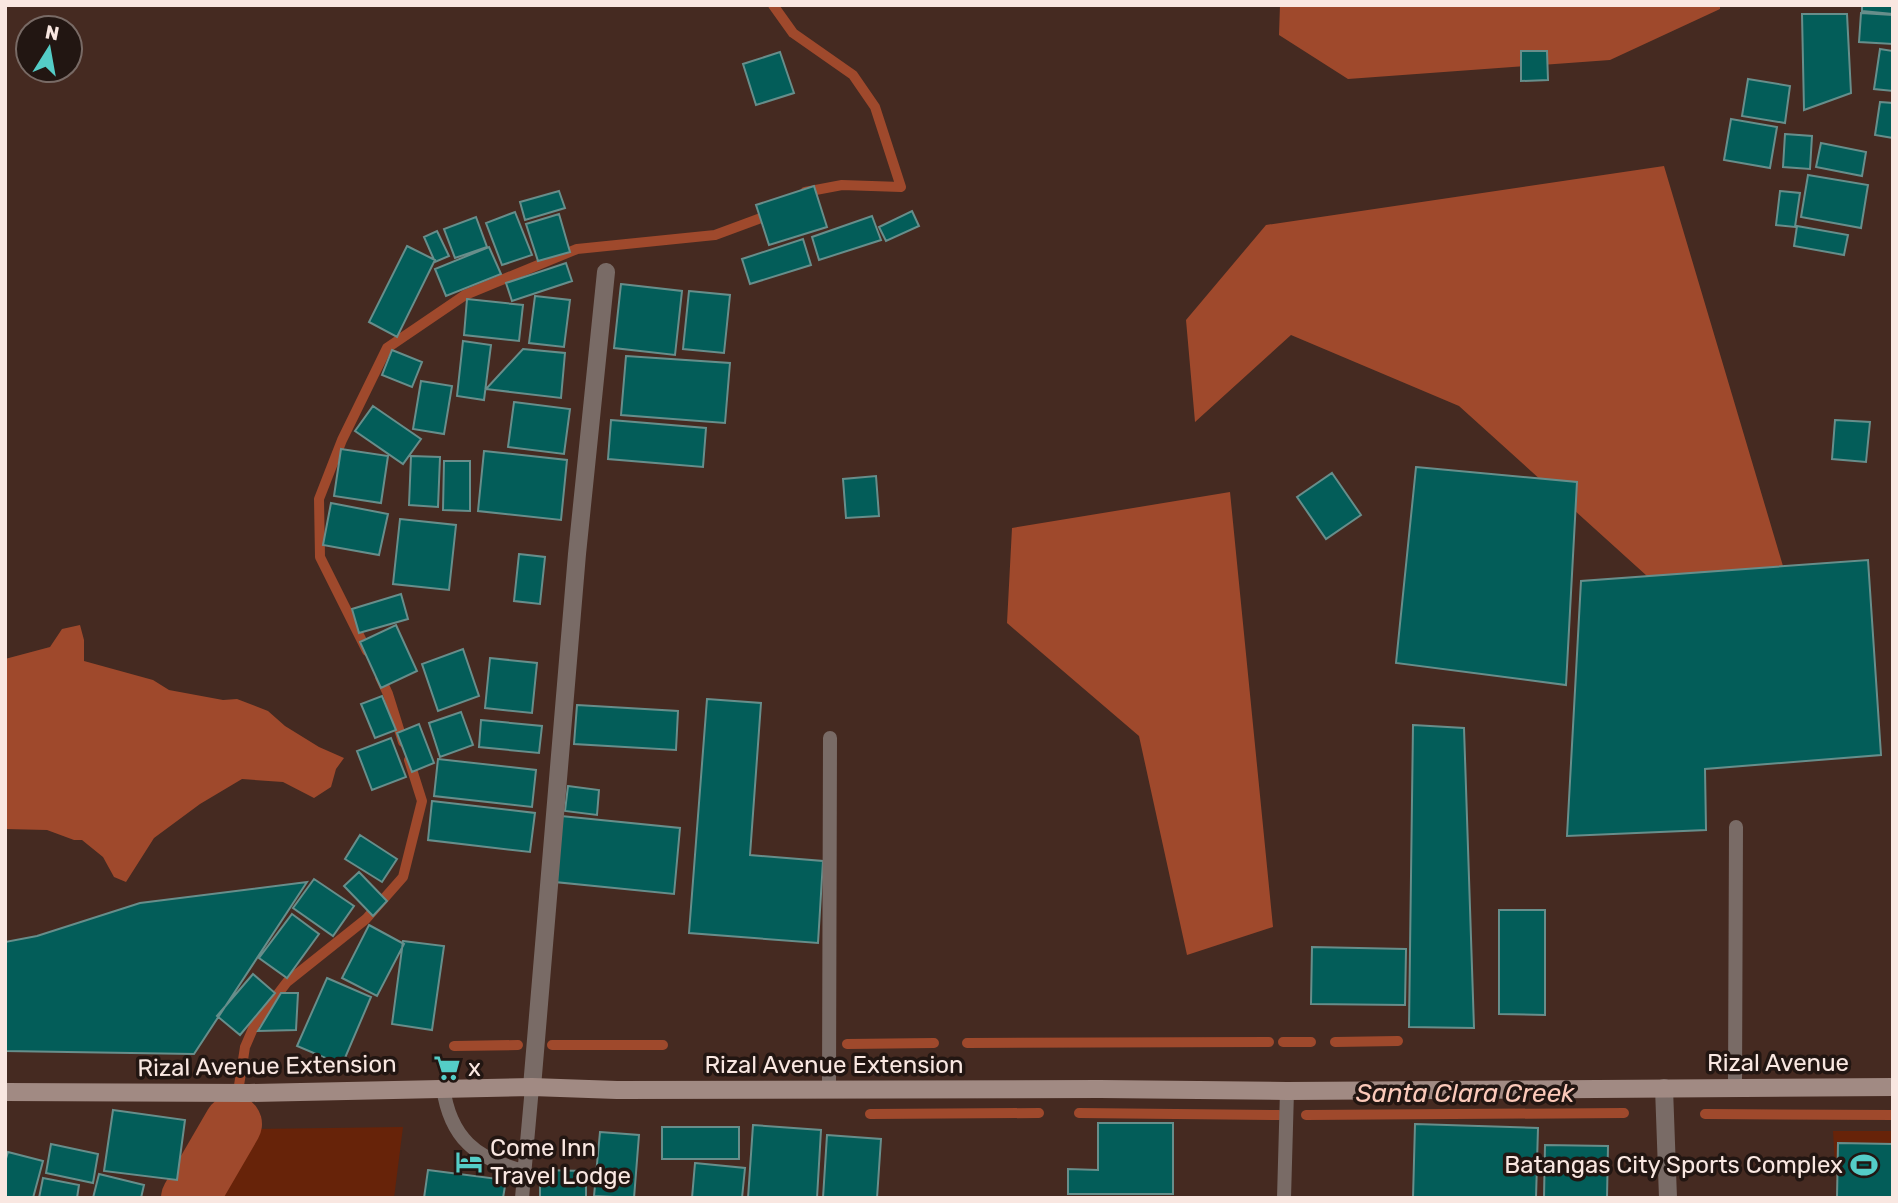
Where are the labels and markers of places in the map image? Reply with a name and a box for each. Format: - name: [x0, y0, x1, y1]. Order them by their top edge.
- supermarket icon: x: [432, 1053, 462, 1083]
- place label: x: [468, 1054, 481, 1082]
- place label: Come Inn Travel Lodge: [490, 1134, 631, 1190]
- hotel icon: Come Inn Travel Lodge: [454, 1147, 484, 1177]
- sports icon: Batangas City Sports Complex: [1849, 1150, 1879, 1180]
- place label: Batangas City Sports Complex: [1504, 1151, 1843, 1179]

